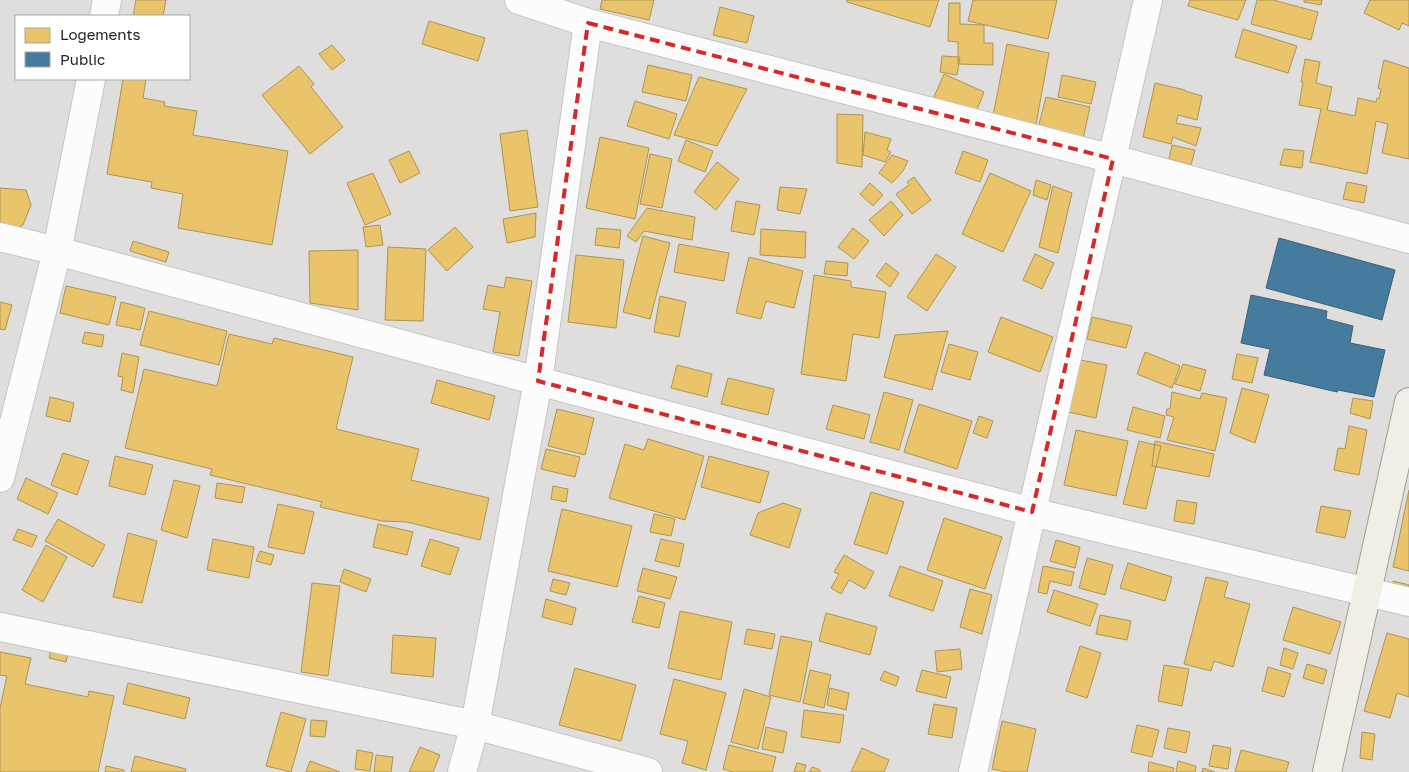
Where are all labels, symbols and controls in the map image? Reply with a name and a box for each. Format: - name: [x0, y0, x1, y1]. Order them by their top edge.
- legend: [15, 15, 190, 80]
- text: Logements: [60, 25, 140, 43]
- text: Public: [60, 50, 105, 68]

